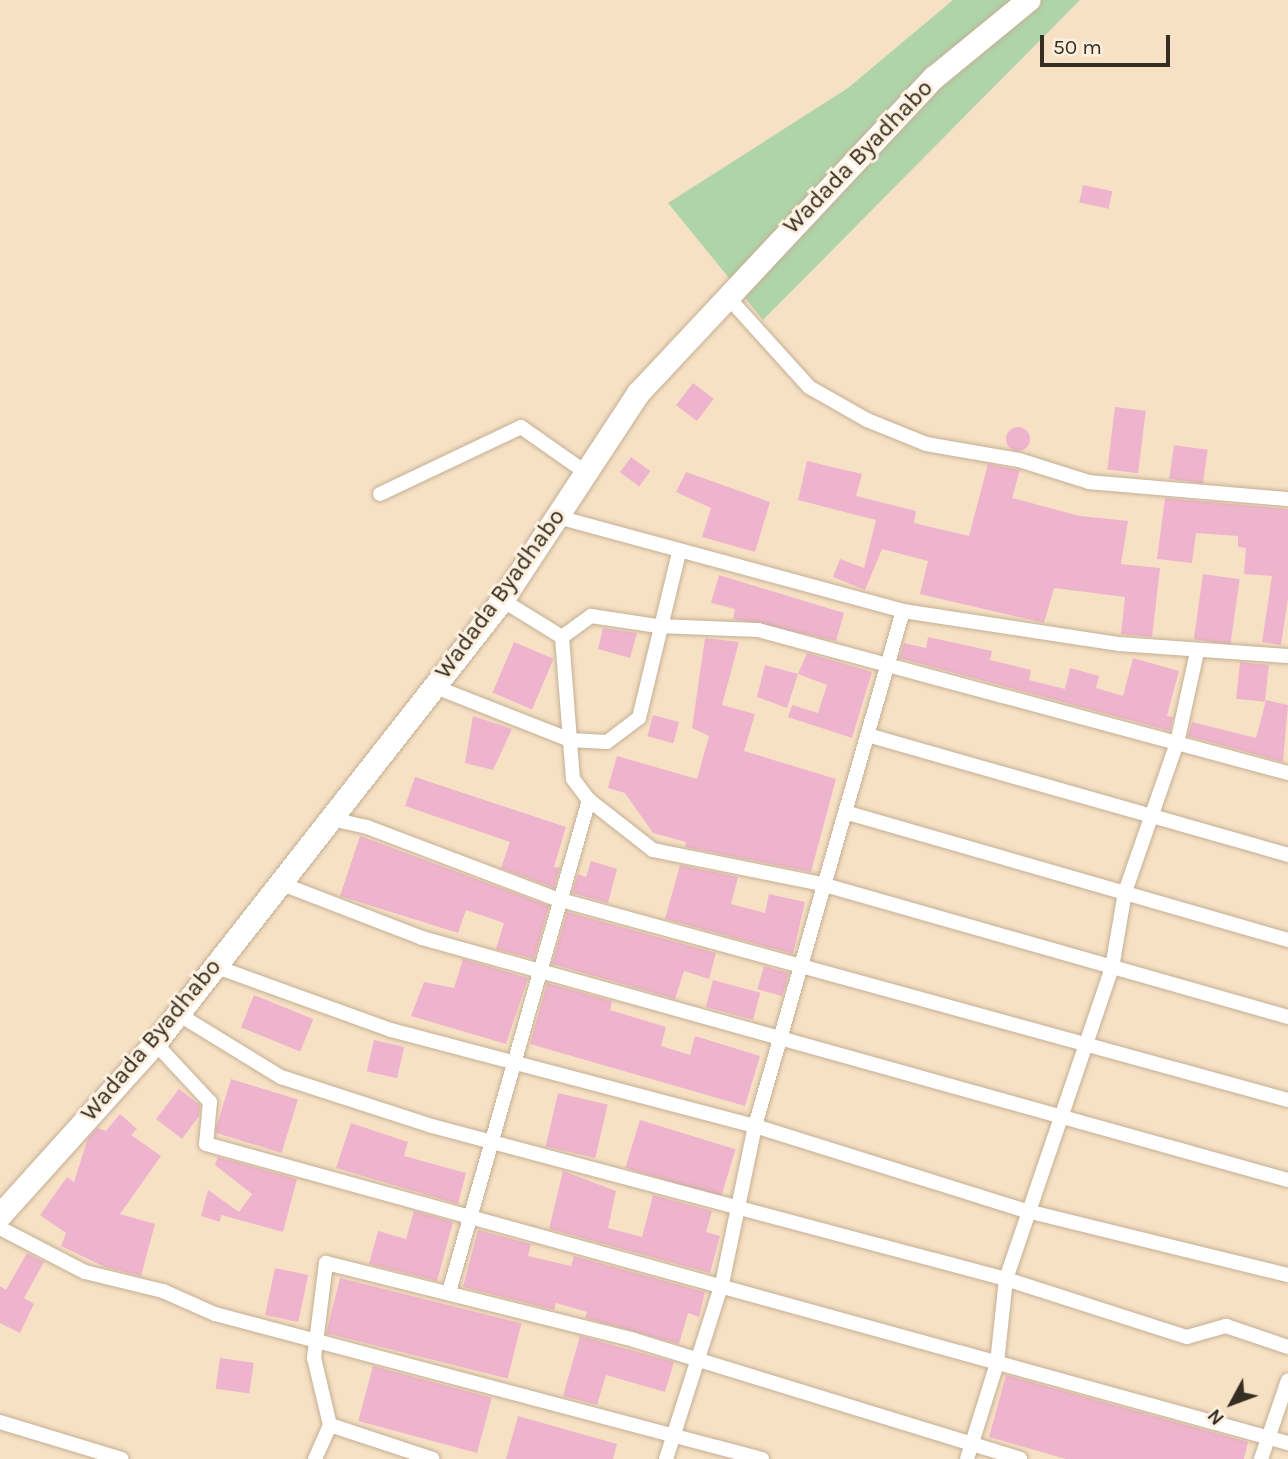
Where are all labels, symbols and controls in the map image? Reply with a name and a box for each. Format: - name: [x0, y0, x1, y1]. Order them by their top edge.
- scale bar: [1043, 21, 1172, 65]
- text: 50 m: [1053, 35, 1102, 59]
- street label: Wadada Byadhabo: [777, 74, 939, 240]
- street label: Wadada Byadhabo: [429, 503, 571, 685]
- street label: Wadada Byadhabo: [75, 953, 227, 1127]
- north arrow: [1197, 1368, 1267, 1438]
- text: N: [1203, 1404, 1229, 1429]

